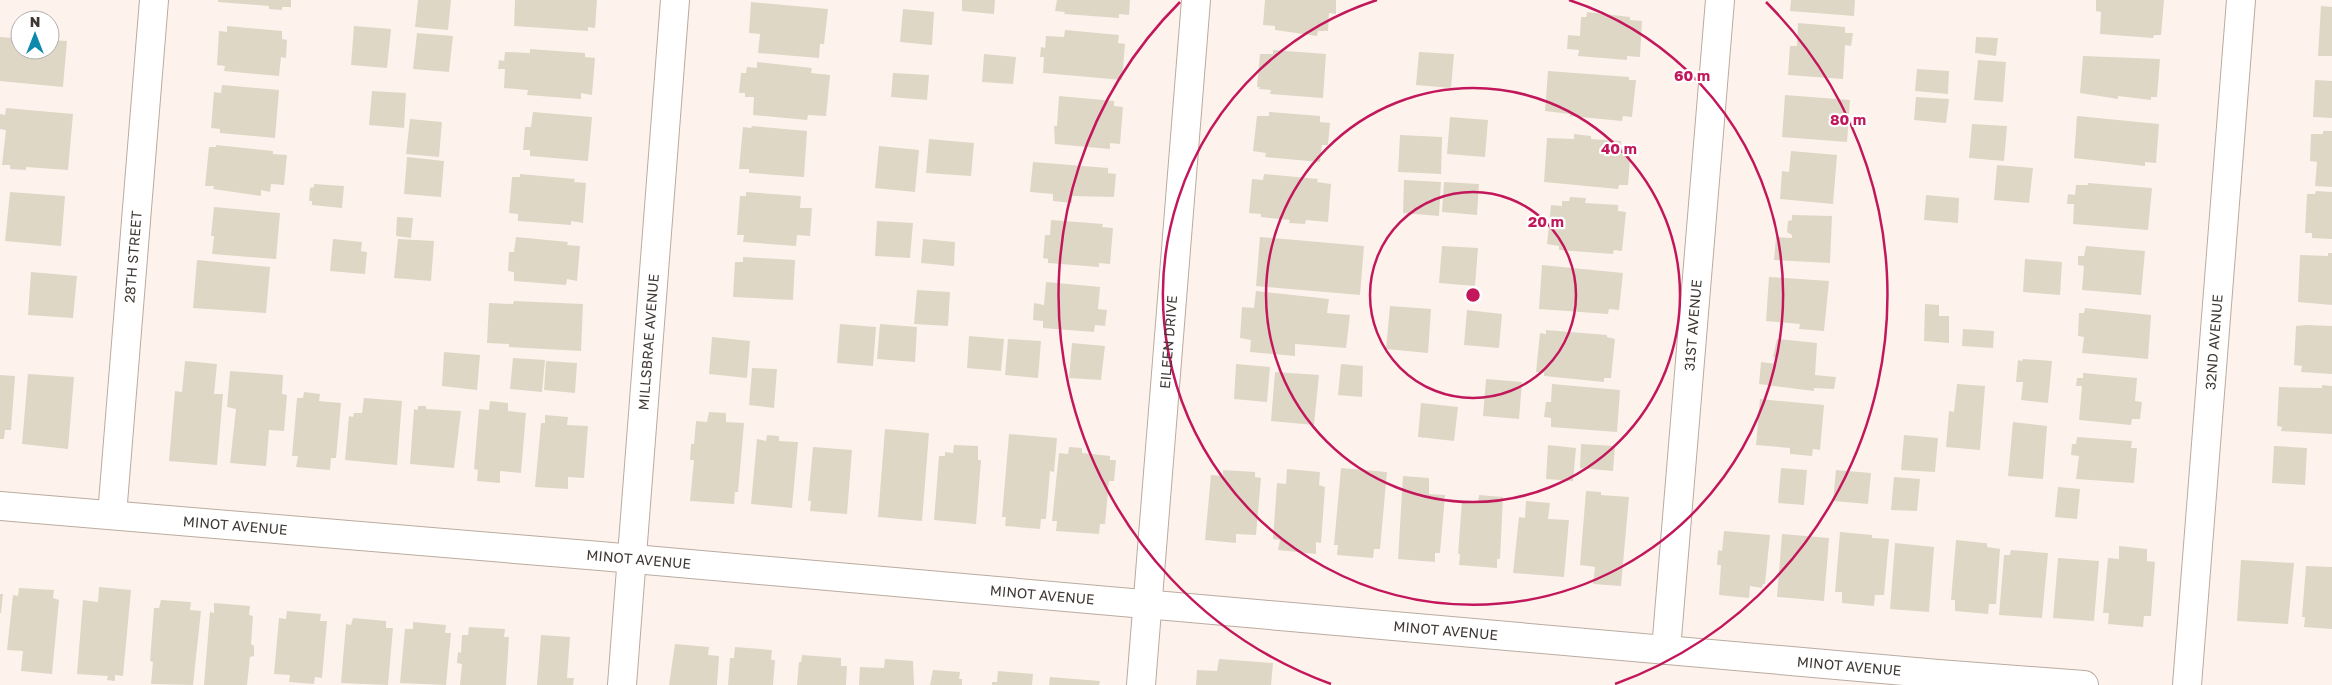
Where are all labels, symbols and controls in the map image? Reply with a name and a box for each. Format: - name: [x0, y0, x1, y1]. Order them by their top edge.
- north arrow: [10, 10, 60, 60]
- text: N: [30, 13, 40, 30]
- text: 60 m: [1674, 66, 1710, 84]
- text: 80 m: [1830, 110, 1866, 128]
- text: 40 m: [1601, 139, 1637, 157]
- street label: 28TH STREET: [120, 210, 145, 304]
- text: 20 m: [1528, 212, 1564, 230]
- street label: MILLSBRAE AVENUE: [634, 273, 662, 411]
- street label: 31ST AVENUE: [1680, 279, 1705, 371]
- centre of rings: [1464, 286, 1482, 304]
- street label: 32ND AVENUE: [2201, 294, 2226, 390]
- street label: EILEEN DRIVE: [1156, 295, 1180, 390]
- street label: MINOT AVENUE: [182, 512, 288, 538]
- street label: MINOT AVENUE: [586, 546, 692, 572]
- street label: MINOT AVENUE: [989, 581, 1095, 608]
- street label: MINOT AVENUE: [1393, 617, 1499, 643]
- street label: MINOT AVENUE: [1796, 653, 1902, 679]

